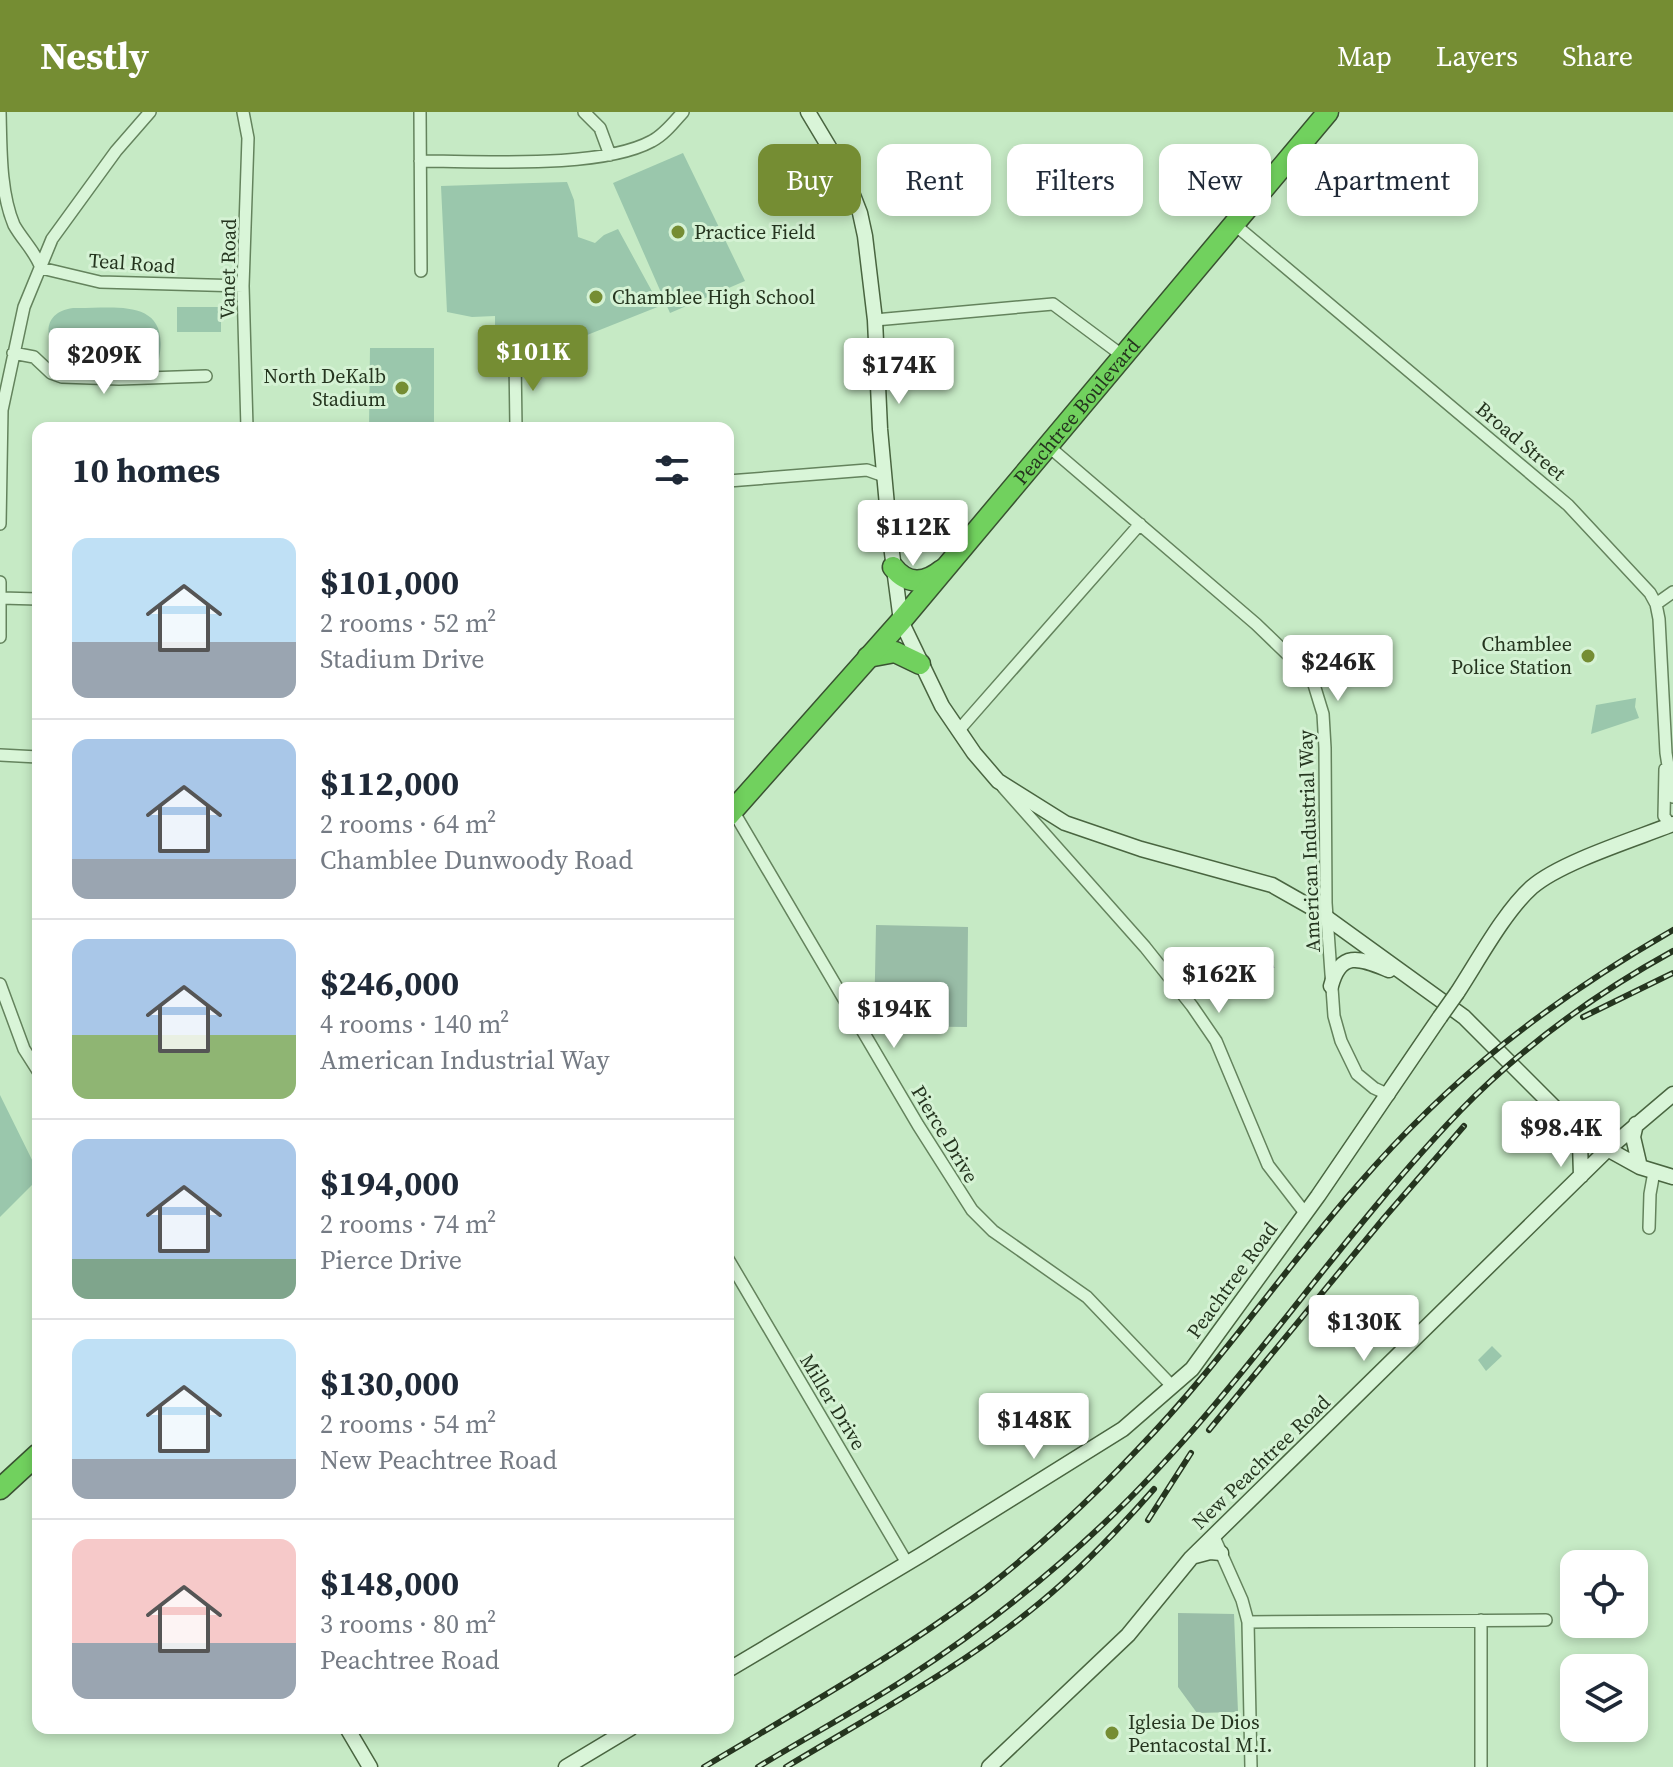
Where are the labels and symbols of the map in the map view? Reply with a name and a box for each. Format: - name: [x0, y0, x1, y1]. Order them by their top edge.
- street label: Vanet Road: [213, 218, 243, 320]
- place label: Practice Field: [694, 218, 816, 246]
- marker: Practice Field: [669, 223, 687, 241]
- street label: Teal Road: [88, 246, 177, 280]
- place label: Chamblee High School: [612, 283, 815, 311]
- marker: Chamblee High School: [587, 288, 605, 306]
- pin: $101K: [477, 325, 589, 393]
- pin: $209K: [48, 328, 160, 396]
- street label: Peachtree Boulevard: [1007, 332, 1147, 491]
- pin: $174K: [843, 338, 955, 406]
- place label: North DeKalb Stadium: [264, 362, 386, 413]
- marker: North DeKalb Stadium: [393, 379, 411, 397]
- street label: Broad Street: [1470, 395, 1572, 487]
- pin: $112K: [857, 500, 969, 568]
- place label: Chamblee Police Station: [1451, 630, 1572, 681]
- pin: $246K: [1282, 635, 1394, 703]
- marker: Chamblee Police Station: [1579, 647, 1597, 665]
- street label: American Industrial Way: [1291, 728, 1327, 953]
- pin: $162K: [1163, 947, 1275, 1015]
- pin: $194K: [838, 982, 950, 1050]
- street label: Pierce Drive: [905, 1080, 985, 1188]
- pin: $98.4K: [1496, 1101, 1626, 1169]
- street label: Peachtree Road: [1180, 1215, 1284, 1344]
- pin: $130K: [1308, 1295, 1420, 1363]
- street label: Miller Drive: [793, 1349, 873, 1455]
- street label: New Peachtree Road: [1186, 1388, 1337, 1535]
- pin: $148K: [978, 1393, 1090, 1461]
- place label: Iglesia De Dios Pentacostal M.I.: [1128, 1708, 1272, 1759]
- marker: Iglesia De Dios Pentacostal M.I.: [1103, 1724, 1121, 1742]

